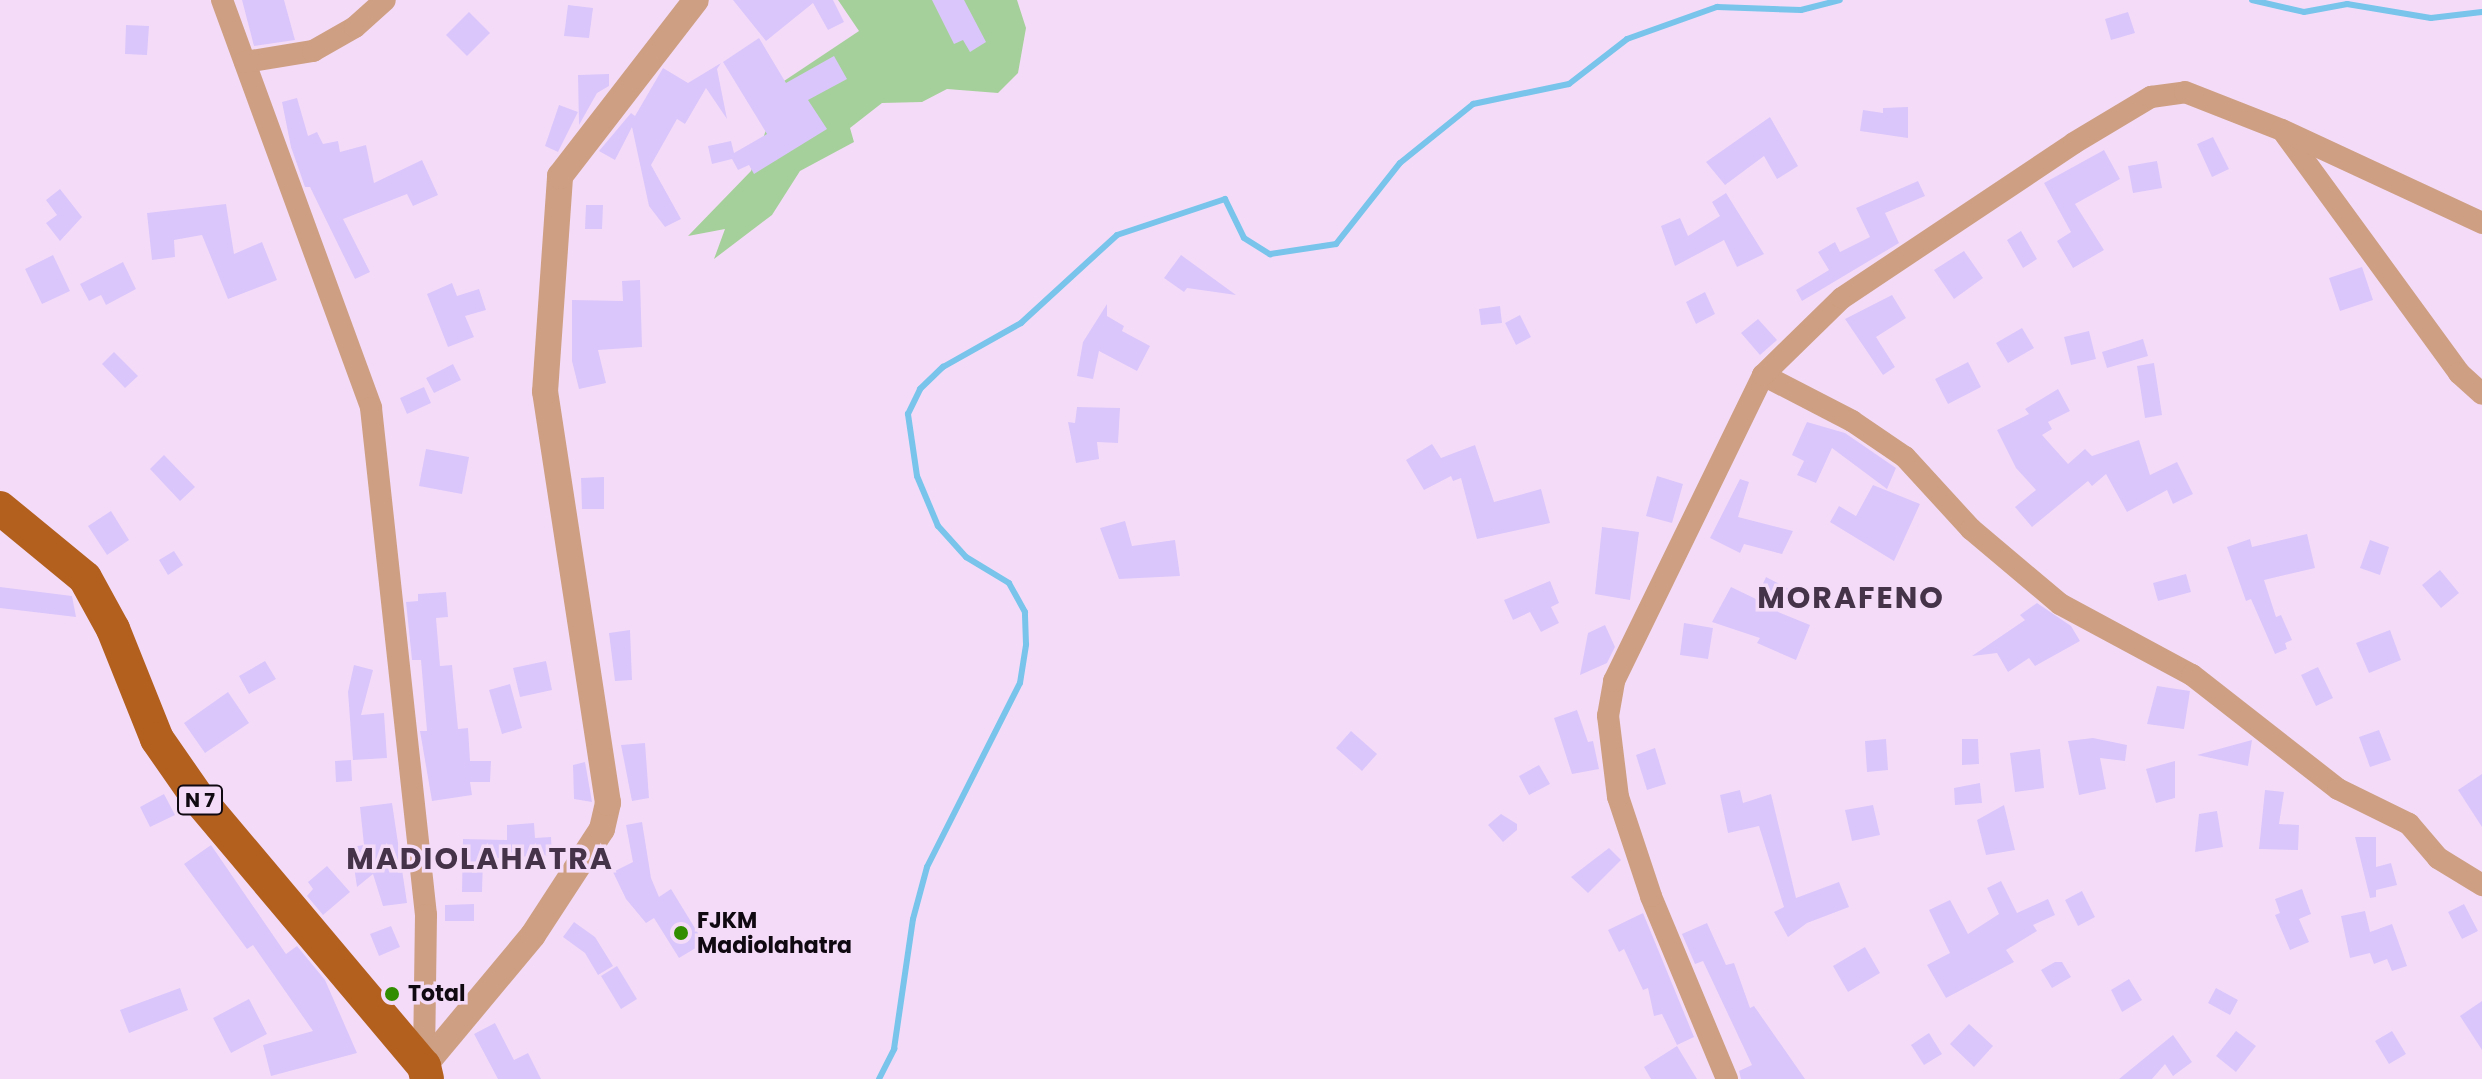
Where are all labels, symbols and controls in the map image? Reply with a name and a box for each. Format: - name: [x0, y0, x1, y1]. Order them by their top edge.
- district label: MORAFENO: [1757, 580, 1945, 616]
- road number: N 7: [176, 784, 224, 816]
- district label: MADIOLAHATRA: [346, 841, 614, 877]
- place label: FJKM Madiolahatra: [697, 907, 852, 958]
- marker: FJKM Madiolahatra: [672, 924, 690, 942]
- place label: Total: [408, 981, 465, 1007]
- marker: Total: [383, 985, 401, 1003]

